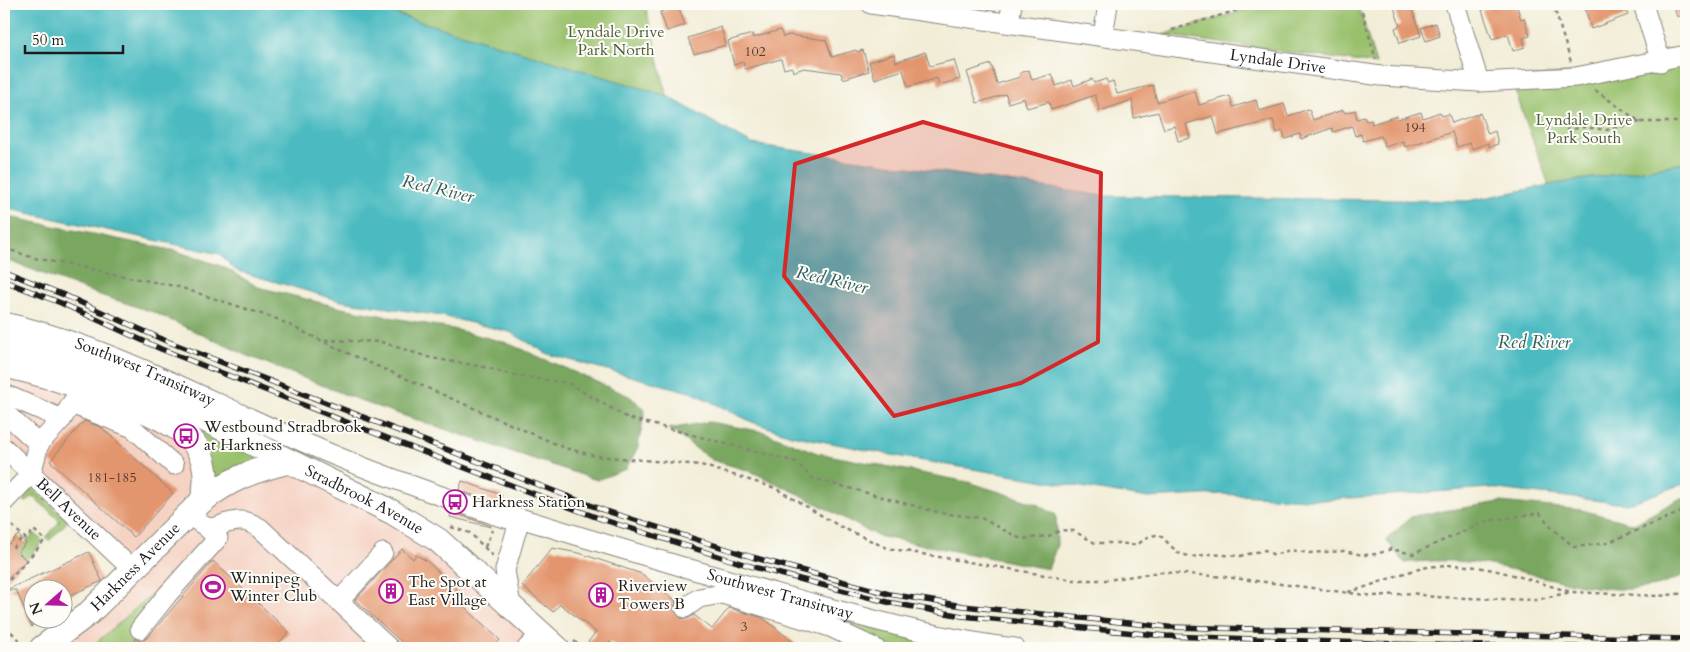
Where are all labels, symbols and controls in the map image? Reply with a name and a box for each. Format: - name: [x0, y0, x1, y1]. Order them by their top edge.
- park label: Lyndale Drive Park North: [568, 21, 664, 61]
- scale bar: [25, 22, 122, 54]
- text: 50 m: [32, 30, 64, 50]
- house number: 102: [744, 42, 766, 61]
- street label: Lyndale Drive: [1228, 44, 1328, 79]
- park label: Lyndale Drive Park South: [1536, 109, 1632, 149]
- house number: 194: [1404, 118, 1426, 137]
- water label: Red River: [400, 169, 477, 210]
- water label: Red River: [794, 260, 871, 301]
- water label: Red River: [1498, 330, 1571, 355]
- street label: Southwest Transitway: [72, 332, 220, 412]
- place label: Westbound Stradbrook at Harkness: [203, 416, 362, 456]
- bus stop icon: Westbound Stradbrook at Harkness: [173, 423, 199, 449]
- street label: Stradbrook Avenue: [301, 460, 428, 540]
- house number: 181-185: [87, 468, 137, 487]
- street label: Bell Avenue: [31, 473, 106, 545]
- bus stop icon: Harkness Station: [442, 489, 468, 515]
- place label: Harkness Station: [472, 491, 585, 513]
- street label: Harkness Avenue: [86, 518, 185, 616]
- street label: Southwest Transitway: [704, 563, 856, 625]
- place label: Winnipeg Winter Club: [229, 567, 317, 607]
- place label: The Spot at East Village: [408, 571, 487, 611]
- sports icon: Winnipeg Winter Club: [200, 574, 226, 600]
- place label: Riverview Towers B: [618, 575, 688, 615]
- building icon: The Spot at East Village: [378, 578, 404, 604]
- north arrow: [22, 580, 72, 630]
- building icon: Riverview Towers B: [588, 582, 614, 608]
- text: N: [25, 599, 47, 617]
- house number: 3: [740, 617, 748, 636]

